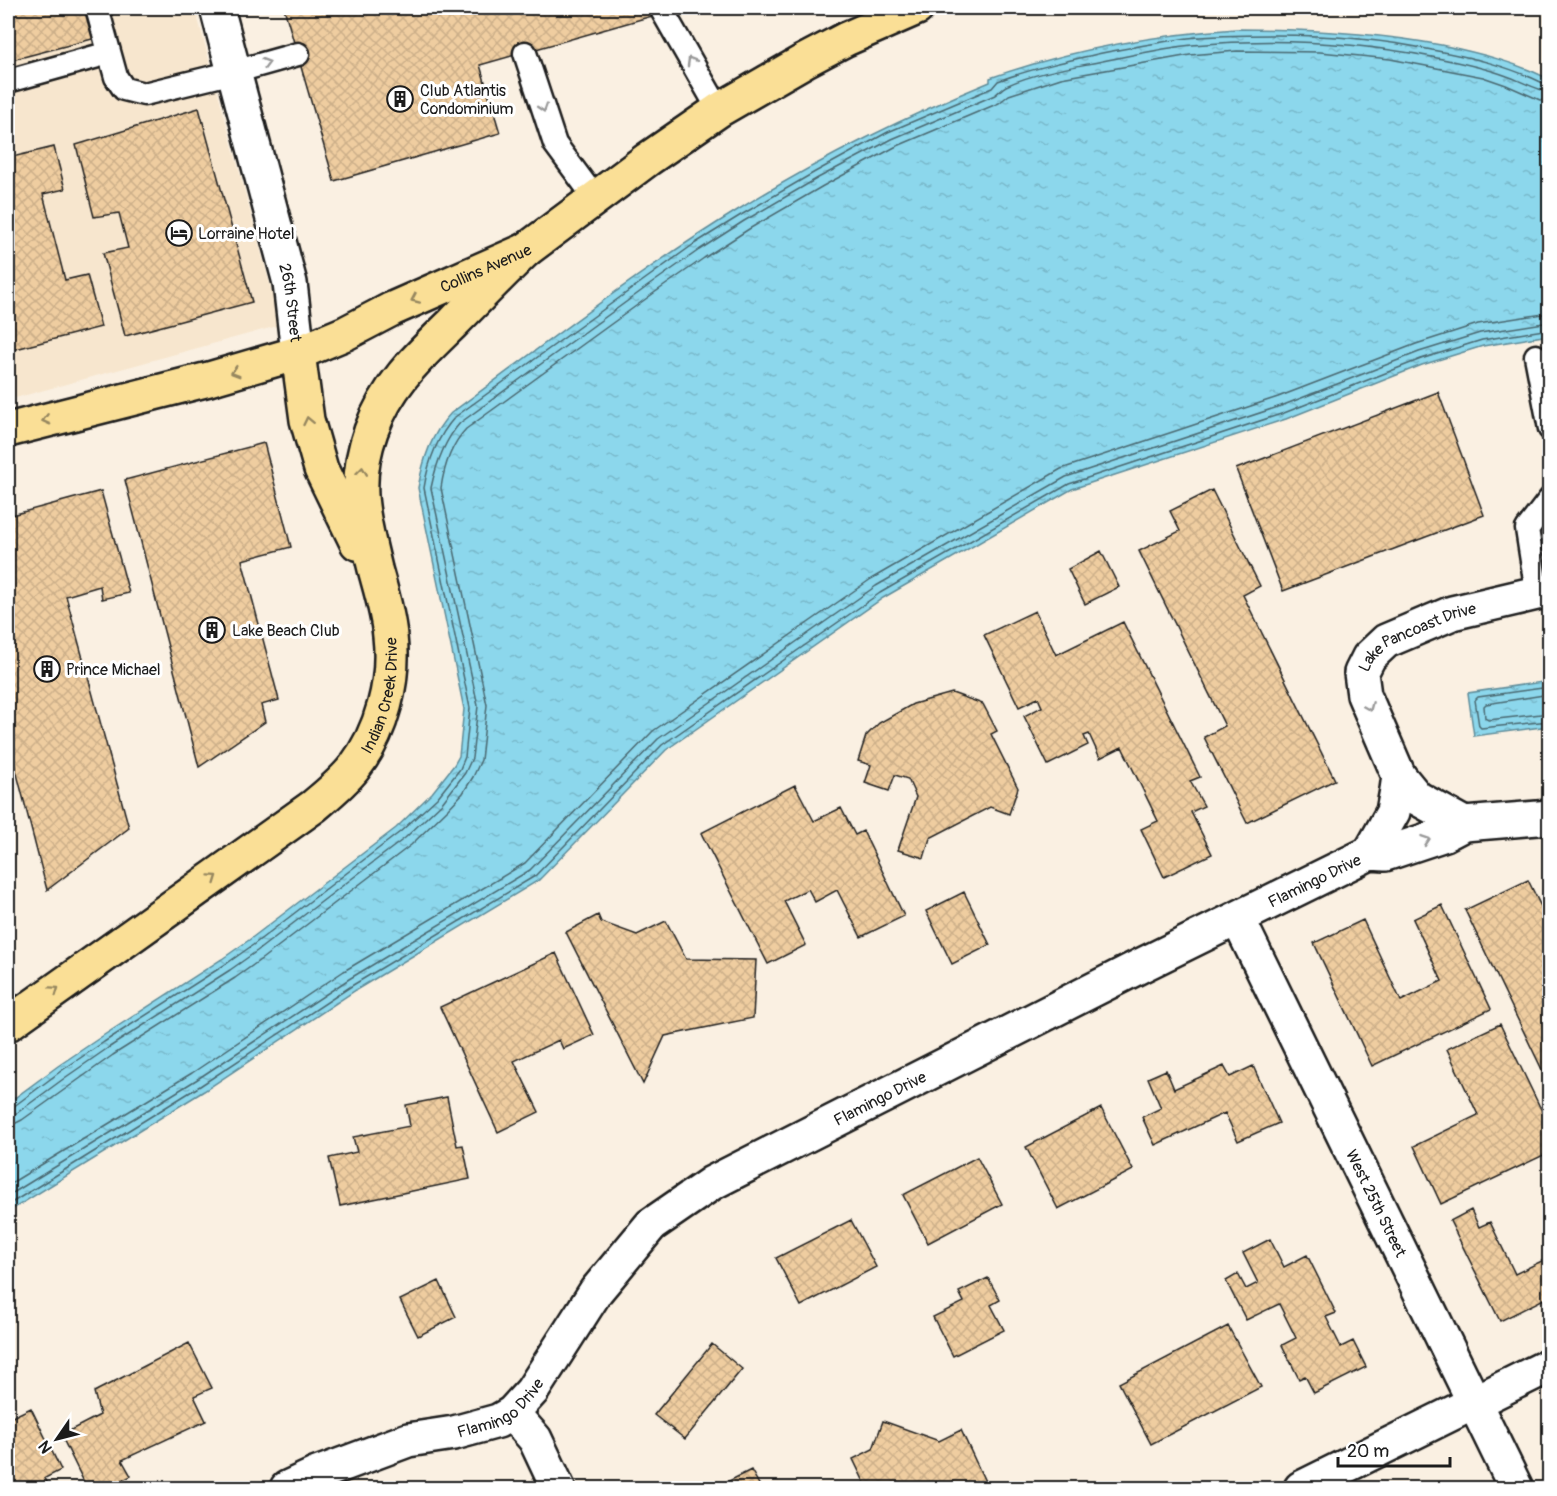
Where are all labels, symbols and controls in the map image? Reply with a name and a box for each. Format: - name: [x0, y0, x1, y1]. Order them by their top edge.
- one-way arrow: [686, 57, 698, 67]
- one-way arrow: [260, 58, 271, 70]
- place label: Club Atlantis Condominium: [420, 81, 514, 119]
- building icon: Club Atlantis Condominium: [385, 84, 415, 114]
- one-way arrow: [536, 102, 548, 113]
- hotel icon: Lorraine Hotel: [164, 218, 194, 248]
- place label: Lorraine Hotel: [198, 224, 294, 244]
- street label: Collins Avenue: [437, 240, 536, 298]
- street label: 26th Street: [274, 261, 306, 343]
- one-way arrow: [411, 292, 422, 304]
- one-way arrow: [230, 365, 241, 377]
- one-way arrow: [41, 413, 51, 426]
- one-way arrow: [302, 416, 315, 426]
- one-way arrow: [355, 466, 368, 475]
- street label: Lake Pancoast Drive: [1354, 599, 1478, 675]
- building icon: Lake Beach Club: [197, 615, 227, 645]
- place label: Lake Beach Club: [232, 621, 340, 641]
- street label: Indian Creek Drive: [357, 636, 402, 757]
- building icon: Prince Michael: [32, 654, 62, 684]
- place label: Prince Michael: [66, 660, 161, 680]
- one-way arrow: [1362, 700, 1374, 711]
- one-way arrow: [1420, 835, 1431, 847]
- street label: Flamingo Drive: [1265, 850, 1365, 913]
- one-way arrow: [208, 874, 219, 885]
- one-way arrow: [49, 986, 60, 997]
- street label: Flamingo Drive: [831, 1067, 930, 1131]
- street label: West 25th Street: [1341, 1146, 1411, 1261]
- street label: Flamingo Drive: [455, 1375, 549, 1443]
- north arrow: [27, 1409, 87, 1469]
- scale bar: [1338, 1430, 1450, 1468]
- text: N: [34, 1437, 57, 1457]
- text: 20 m: [1347, 1440, 1389, 1463]

